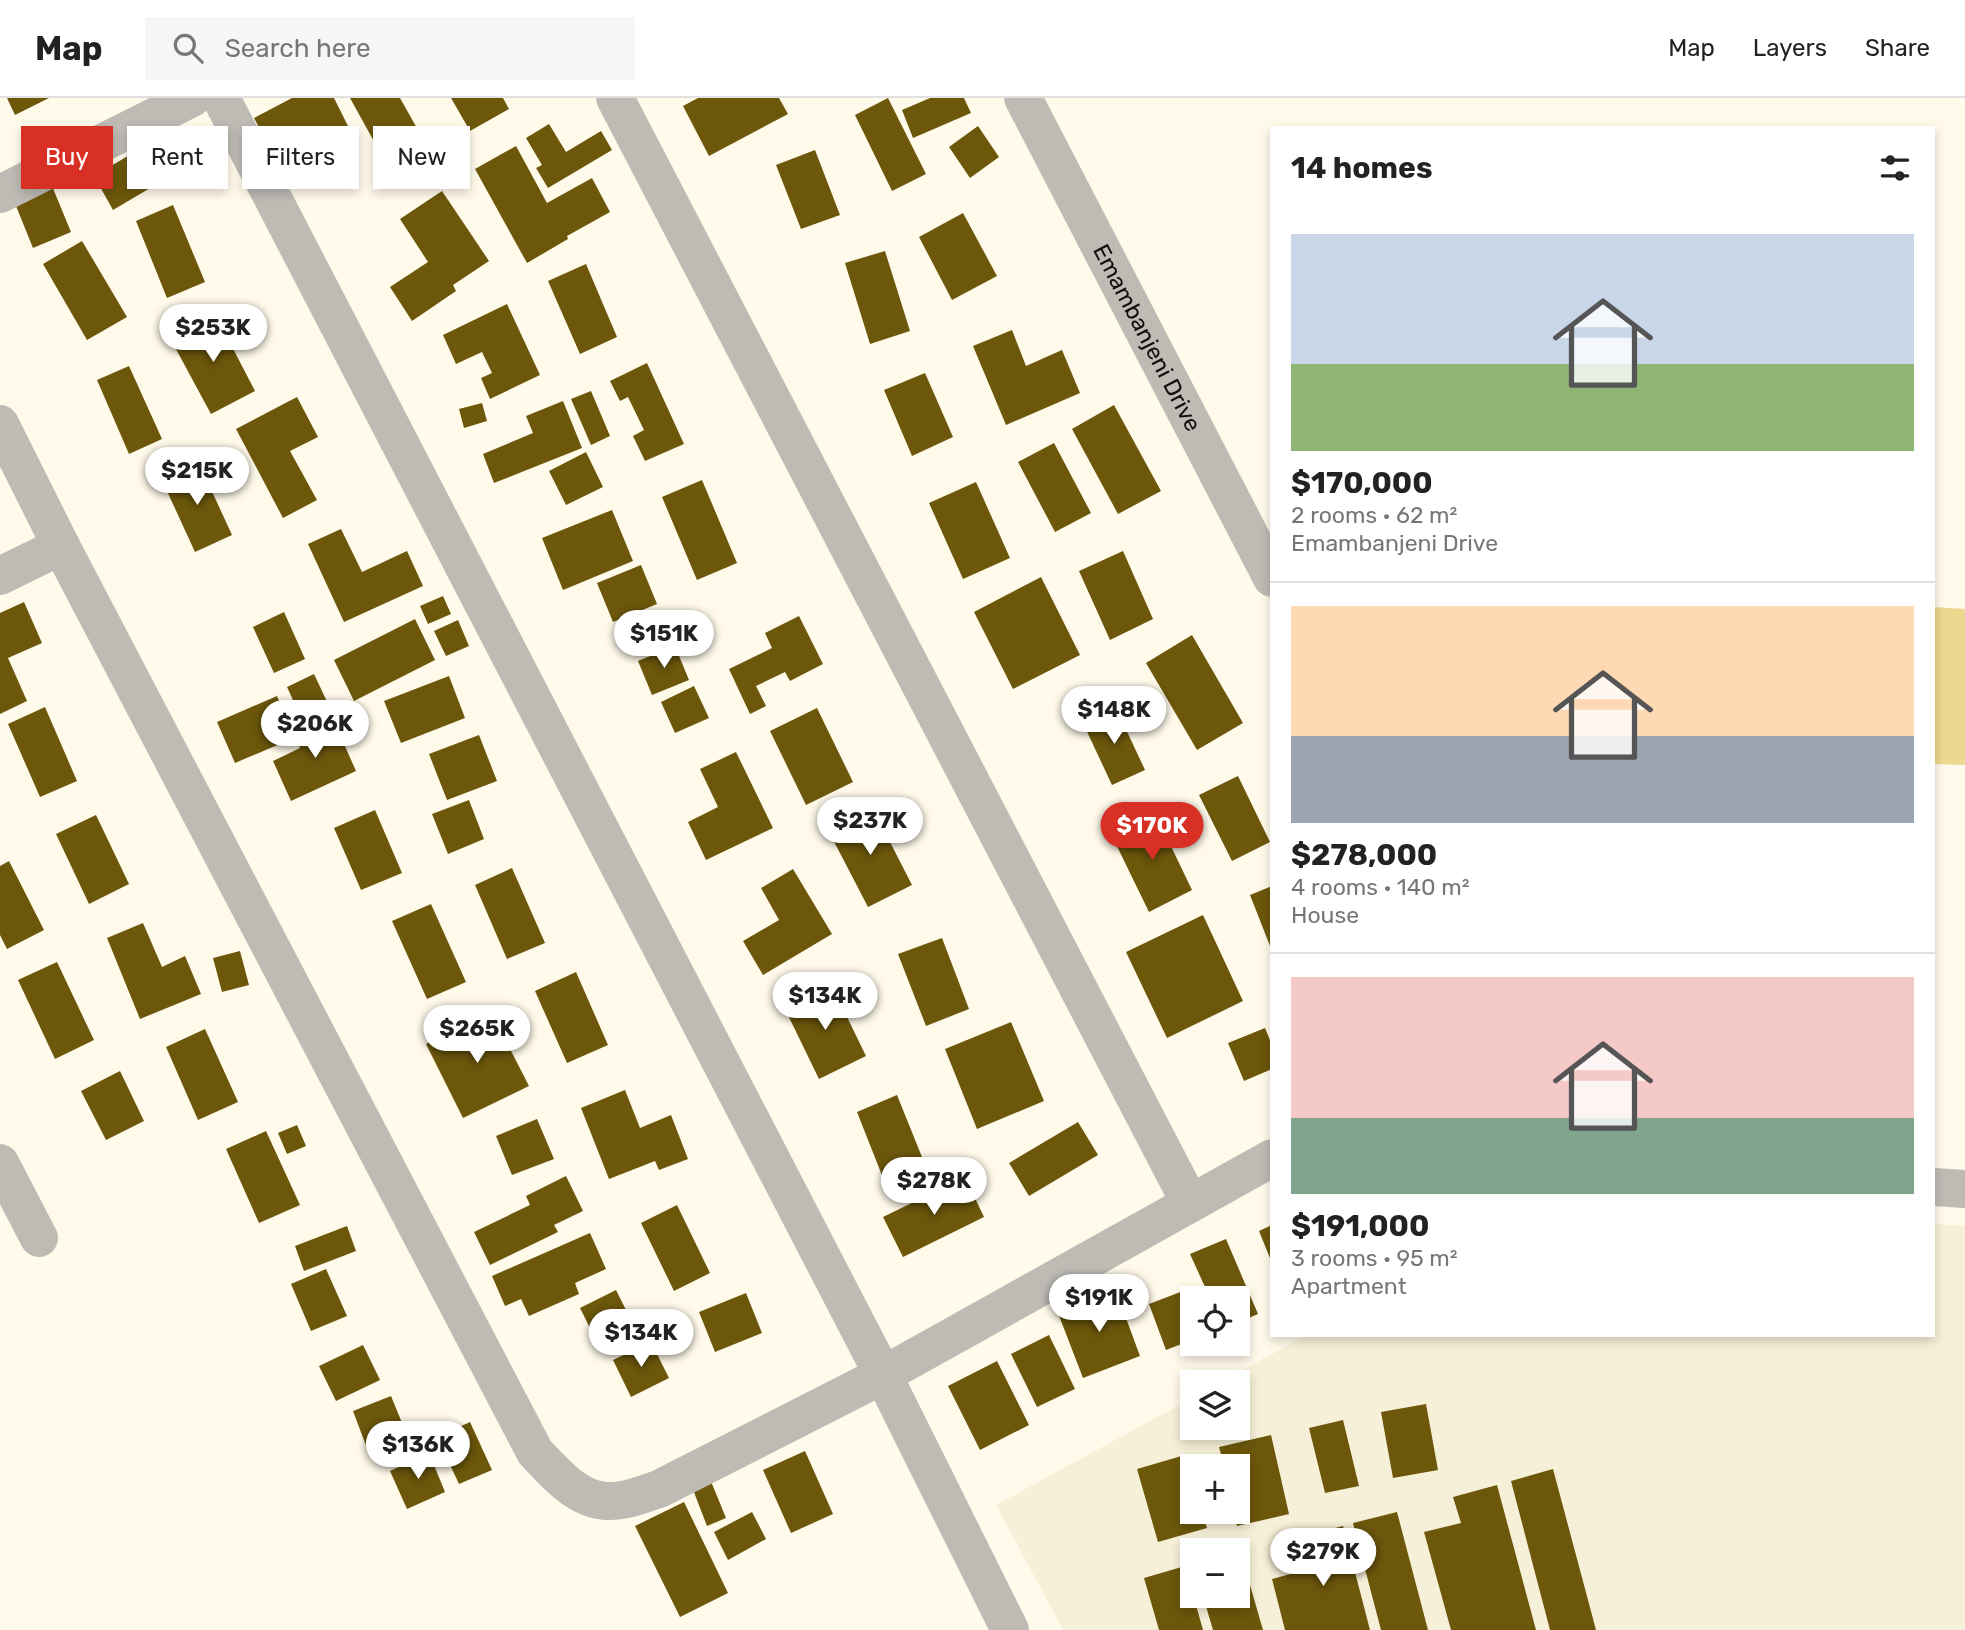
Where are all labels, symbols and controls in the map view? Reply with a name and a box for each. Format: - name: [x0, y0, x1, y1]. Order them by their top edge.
- search box: [145, 17, 635, 80]
- text: Map: [35, 29, 103, 68]
- icon: search: [169, 29, 207, 67]
- text: Search here: [225, 33, 370, 64]
- text: Map: [1668, 34, 1715, 62]
- text: Layers: [1753, 34, 1827, 62]
- text: Share: [1865, 34, 1930, 62]
- chip: Buy: [21, 126, 113, 189]
- chip: Rent: [127, 126, 228, 189]
- chip: Filters: [242, 126, 359, 189]
- chip: New: [373, 126, 470, 189]
- icon: filters: [1876, 149, 1914, 187]
- text: 14 homes: [1291, 150, 1433, 186]
- street label: Emambanjeni Drive: [1087, 239, 1207, 436]
- icon: home: [1540, 280, 1666, 406]
- pin: $253K: [164, 304, 262, 364]
- text: $253K: [175, 313, 251, 341]
- pin: $215K: [148, 448, 246, 507]
- text: $215K: [161, 456, 233, 484]
- text: $170,000: [1291, 465, 1433, 501]
- text: 2 rooms · 62 m²: [1291, 501, 1457, 529]
- text: Emambanjeni Drive: [1291, 529, 1498, 557]
- pin: $151K: [615, 610, 713, 670]
- text: $151K: [630, 619, 698, 647]
- icon: home: [1540, 652, 1666, 778]
- pin: $148K: [1065, 686, 1163, 746]
- text: $148K: [1077, 695, 1151, 723]
- pin: $206K: [266, 700, 364, 760]
- text: $206K: [277, 709, 353, 737]
- pin: $237K: [821, 798, 919, 857]
- pin: $170K: [1103, 802, 1201, 862]
- text: $237K: [833, 806, 907, 834]
- text: $170K: [1117, 811, 1187, 839]
- text: $278,000: [1291, 837, 1437, 873]
- text: 4 rooms · 140 m²: [1291, 873, 1470, 901]
- text: House: [1291, 901, 1359, 929]
- pin: $134K: [776, 972, 874, 1032]
- text: $134K: [789, 981, 861, 1009]
- pin: $265K: [428, 1006, 526, 1065]
- text: $265K: [439, 1014, 515, 1042]
- icon: home: [1540, 1023, 1666, 1149]
- pin: $278K: [885, 1158, 983, 1217]
- text: $278K: [897, 1166, 971, 1194]
- text: $191,000: [1291, 1208, 1429, 1244]
- text: 3 rooms · 95 m²: [1291, 1244, 1458, 1272]
- text: Apartment: [1291, 1272, 1407, 1300]
- pin: $191K: [1050, 1274, 1148, 1334]
- text: $191K: [1065, 1283, 1133, 1311]
- map controls: [1180, 1286, 1250, 1608]
- button: locate: [1180, 1286, 1250, 1356]
- pin: $134K: [592, 1310, 690, 1369]
- text: $134K: [605, 1318, 677, 1346]
- button: layers: [1180, 1370, 1250, 1440]
- pin: $136K: [369, 1422, 467, 1481]
- text: $136K: [382, 1430, 454, 1458]
- button: +: [1180, 1454, 1250, 1524]
- pin: $279K: [1274, 1528, 1372, 1588]
- text: $279K: [1286, 1537, 1360, 1565]
- button: −: [1180, 1538, 1250, 1608]

